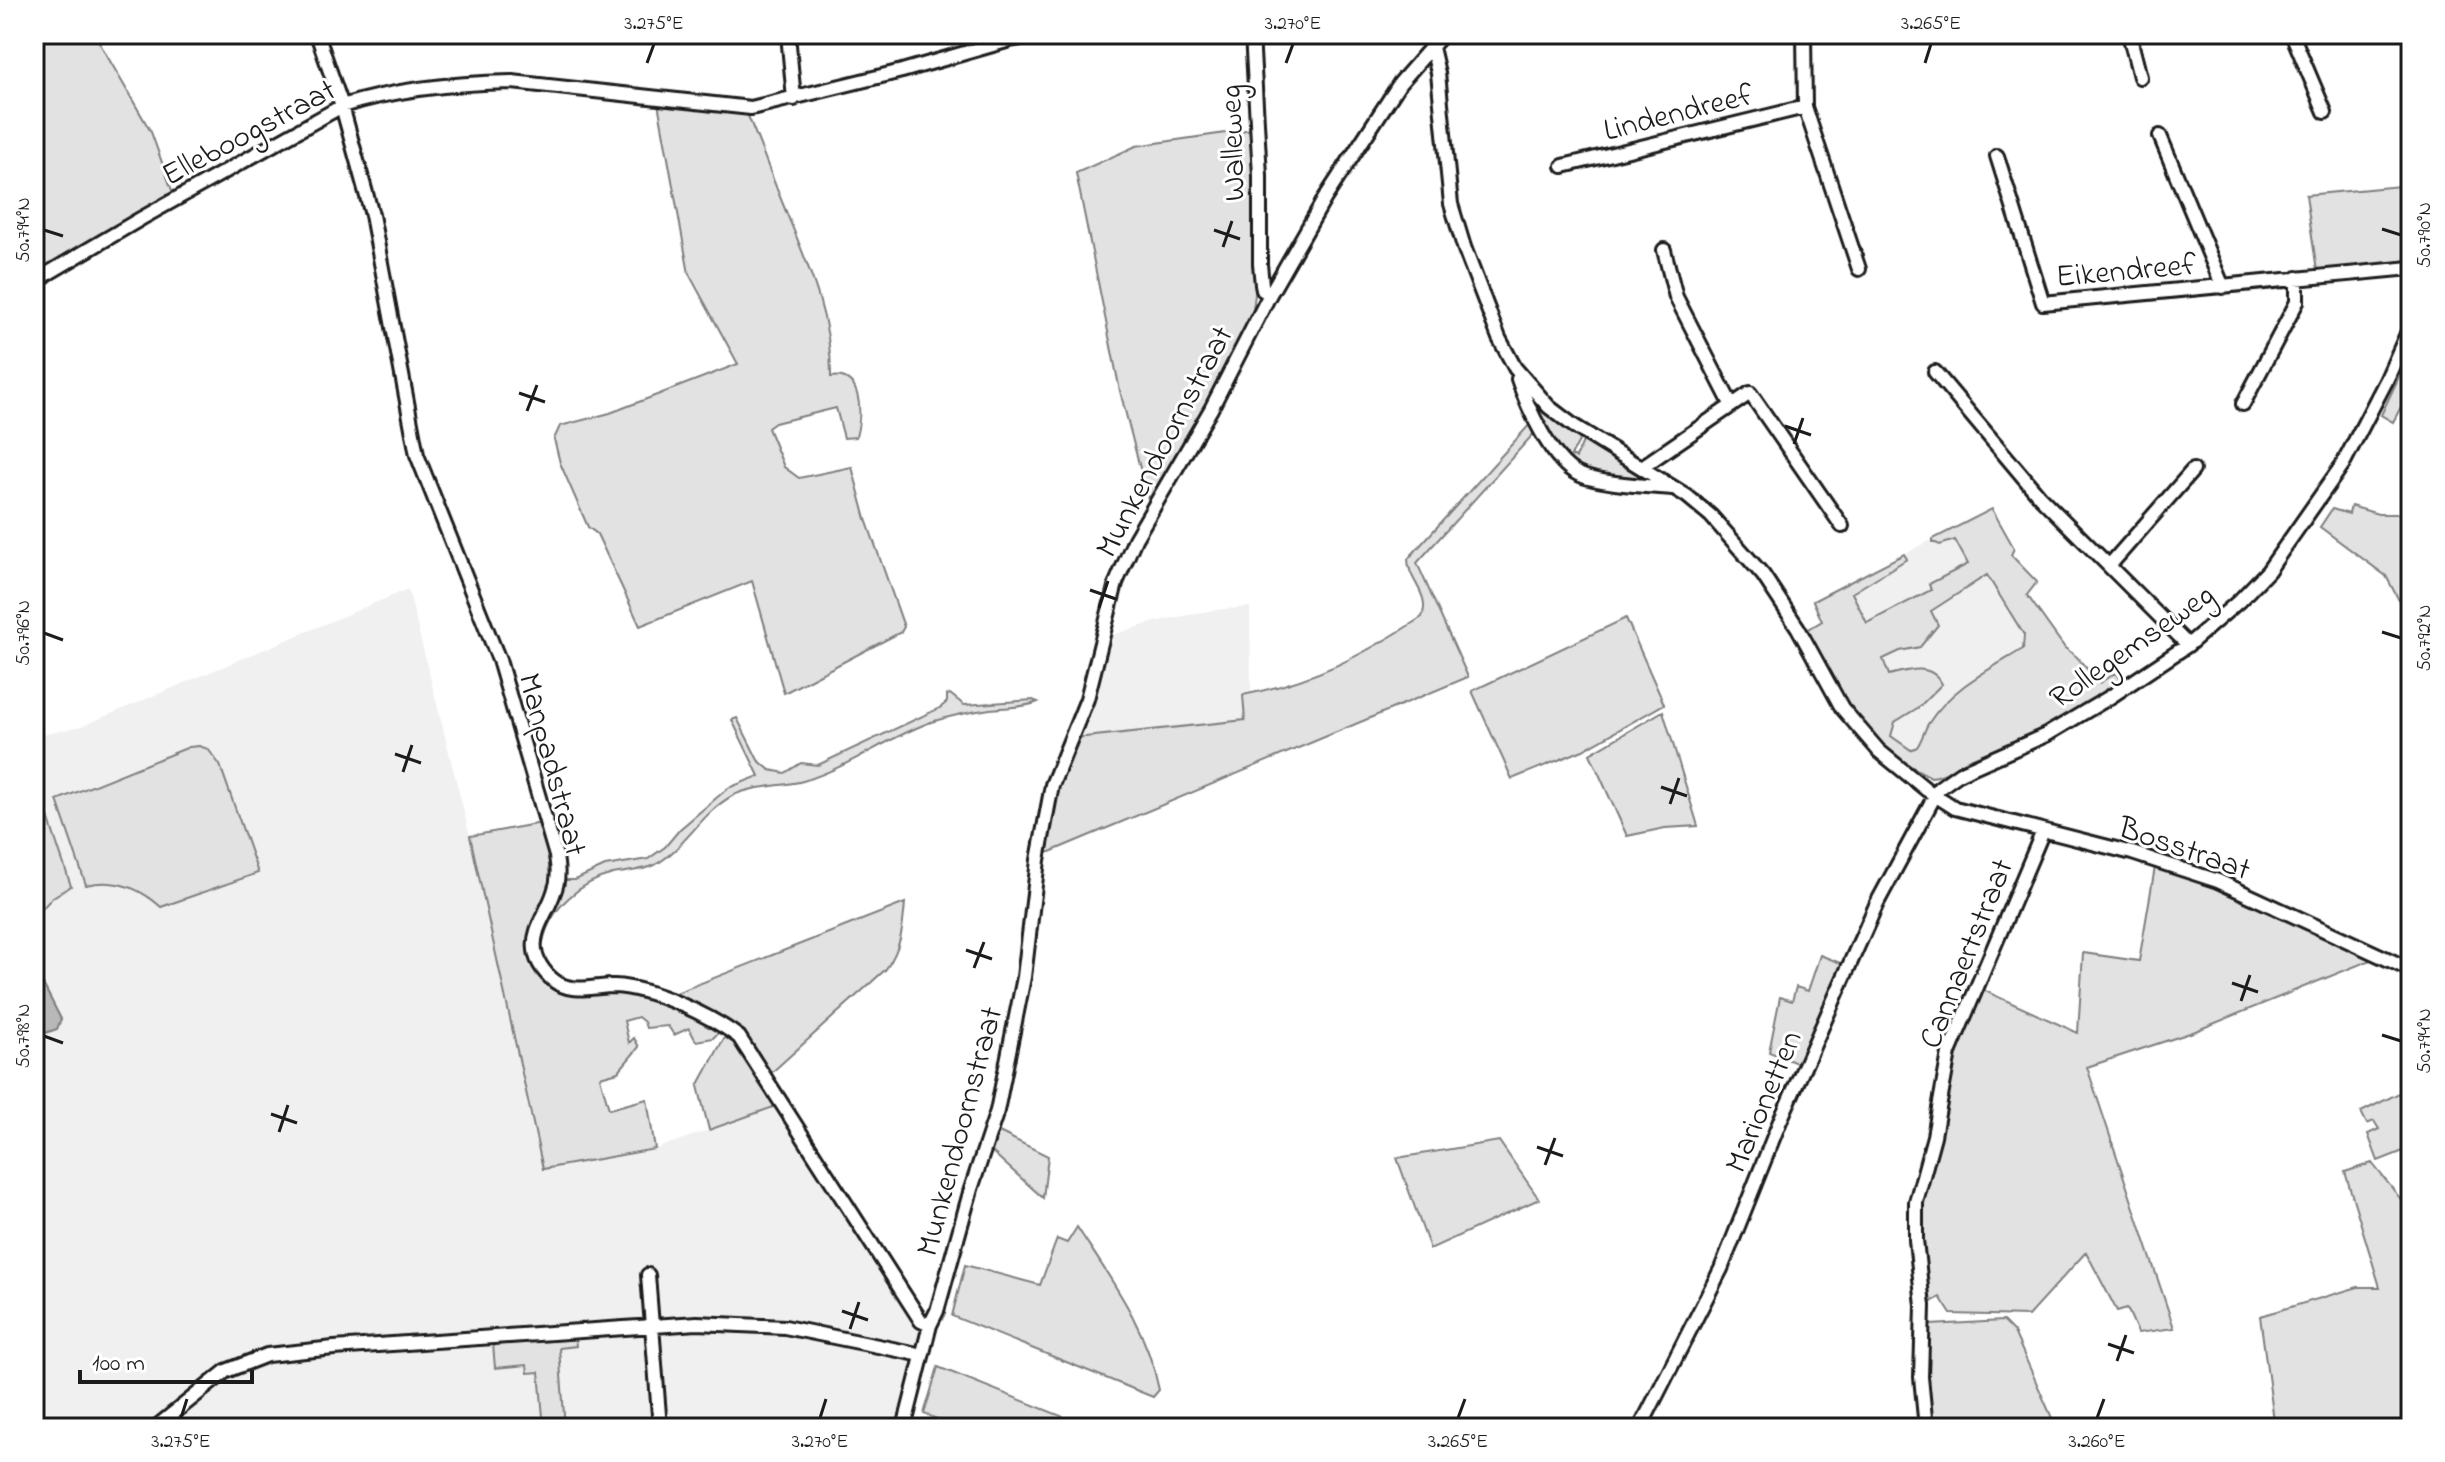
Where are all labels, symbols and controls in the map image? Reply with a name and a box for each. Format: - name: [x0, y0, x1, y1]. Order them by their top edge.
- text: 3.275°E: [624, 10, 684, 39]
- text: 3.270°E: [1265, 10, 1321, 39]
- text: 3.265°E: [1901, 10, 1961, 39]
- street label: Elleboogstraat: [154, 68, 345, 200]
- street label: Lindendreef: [1599, 73, 1759, 156]
- street label: Walleweg: [1209, 84, 1260, 202]
- text: 50.794°N: [10, 197, 39, 263]
- text: 50.790°N: [2411, 202, 2440, 268]
- street label: Eikendreef: [2054, 243, 2199, 302]
- street label: Munkendoornstraat: [1085, 318, 1247, 567]
- street label: Rollegemseweg: [2041, 573, 2225, 722]
- text: 50.796°N: [10, 600, 39, 666]
- text: 50.792°N: [2411, 604, 2440, 672]
- street label: Manpadstraat: [504, 668, 598, 862]
- street label: Bosstraat: [2111, 806, 2256, 895]
- street label: Cannaertstraat: [1909, 852, 2028, 1056]
- street label: Munkendoornstraat: [905, 1002, 1017, 1262]
- text: 50.798°N: [10, 1004, 39, 1068]
- text: 50.794°N: [2411, 1008, 2440, 1074]
- street label: Marionetten: [1714, 1024, 1816, 1181]
- scale bar: [80, 1334, 252, 1384]
- text: 100 m: [92, 1347, 145, 1382]
- text: 3.275°E: [151, 1428, 211, 1457]
- text: 3.270°E: [792, 1428, 848, 1457]
- text: 3.265°E: [1428, 1428, 1488, 1457]
- text: 3.260°E: [2068, 1428, 2126, 1457]

